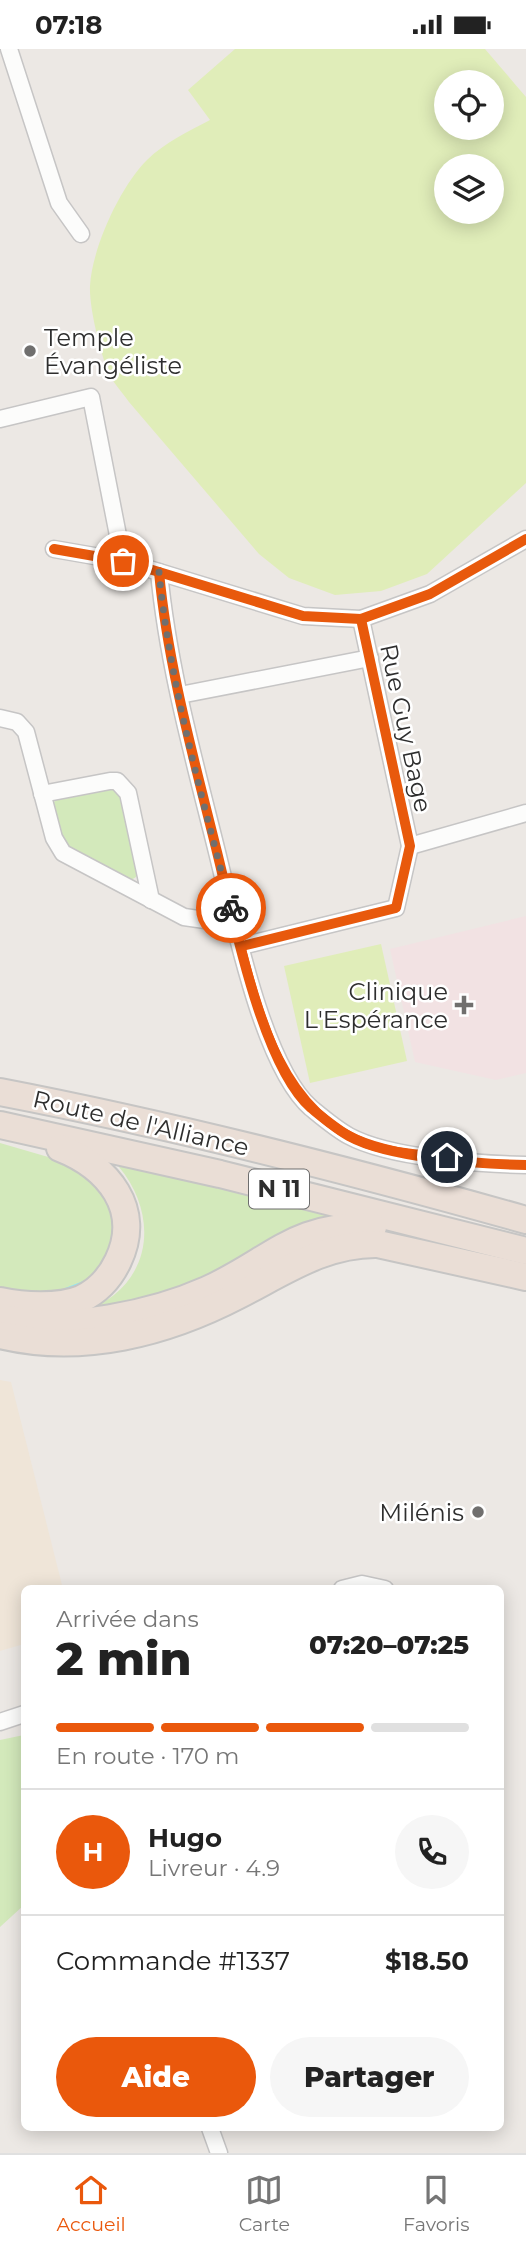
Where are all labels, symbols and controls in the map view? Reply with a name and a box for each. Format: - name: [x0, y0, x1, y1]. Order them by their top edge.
- text: 07:18: [35, 9, 102, 41]
- map controls: [434, 70, 504, 224]
- button: locate: [434, 70, 504, 140]
- button: layers: [434, 154, 504, 224]
- place label: Temple Évangéliste: [44, 323, 182, 380]
- marker: Temple Évangéliste: [22, 343, 38, 359]
- pin: [93, 531, 153, 591]
- icon: bag: [104, 542, 142, 580]
- street label: Rue Guy Bage: [374, 641, 438, 815]
- courier: [196, 873, 266, 943]
- icon: bike: [212, 889, 250, 927]
- place label: Clinique L'Espérance: [304, 977, 448, 1034]
- marker: Clinique L'Espérance: [454, 995, 474, 1015]
- street label: Route de l'Alliance: [30, 1084, 252, 1162]
- pin: [417, 1127, 477, 1187]
- icon: home: [428, 1138, 466, 1176]
- road number: N 11: [249, 1169, 309, 1209]
- place label: Milénis: [379, 1498, 464, 1527]
- marker: Milénis: [470, 1504, 486, 1520]
- text: Arrivée dans: [56, 1605, 199, 1633]
- text: 07:20–07:25: [309, 1629, 469, 1661]
- text: 2 min: [56, 1630, 191, 1687]
- text: En route · 170 m: [56, 1742, 239, 1770]
- button: phone: [395, 1815, 469, 1889]
- text: Hugo: [148, 1822, 222, 1854]
- text: H: [82, 1836, 104, 1868]
- text: Livreur · 4.9: [148, 1854, 280, 1882]
- text: Commande #1337: [56, 1945, 290, 1977]
- text: $18.50: [385, 1945, 469, 1977]
- button: Aide: [56, 2037, 256, 2117]
- button: Partager: [270, 2037, 469, 2117]
- tab: Accueil: [57, 2171, 126, 2236]
- tab: Carte: [239, 2171, 290, 2236]
- tab: Favoris: [403, 2171, 469, 2236]

